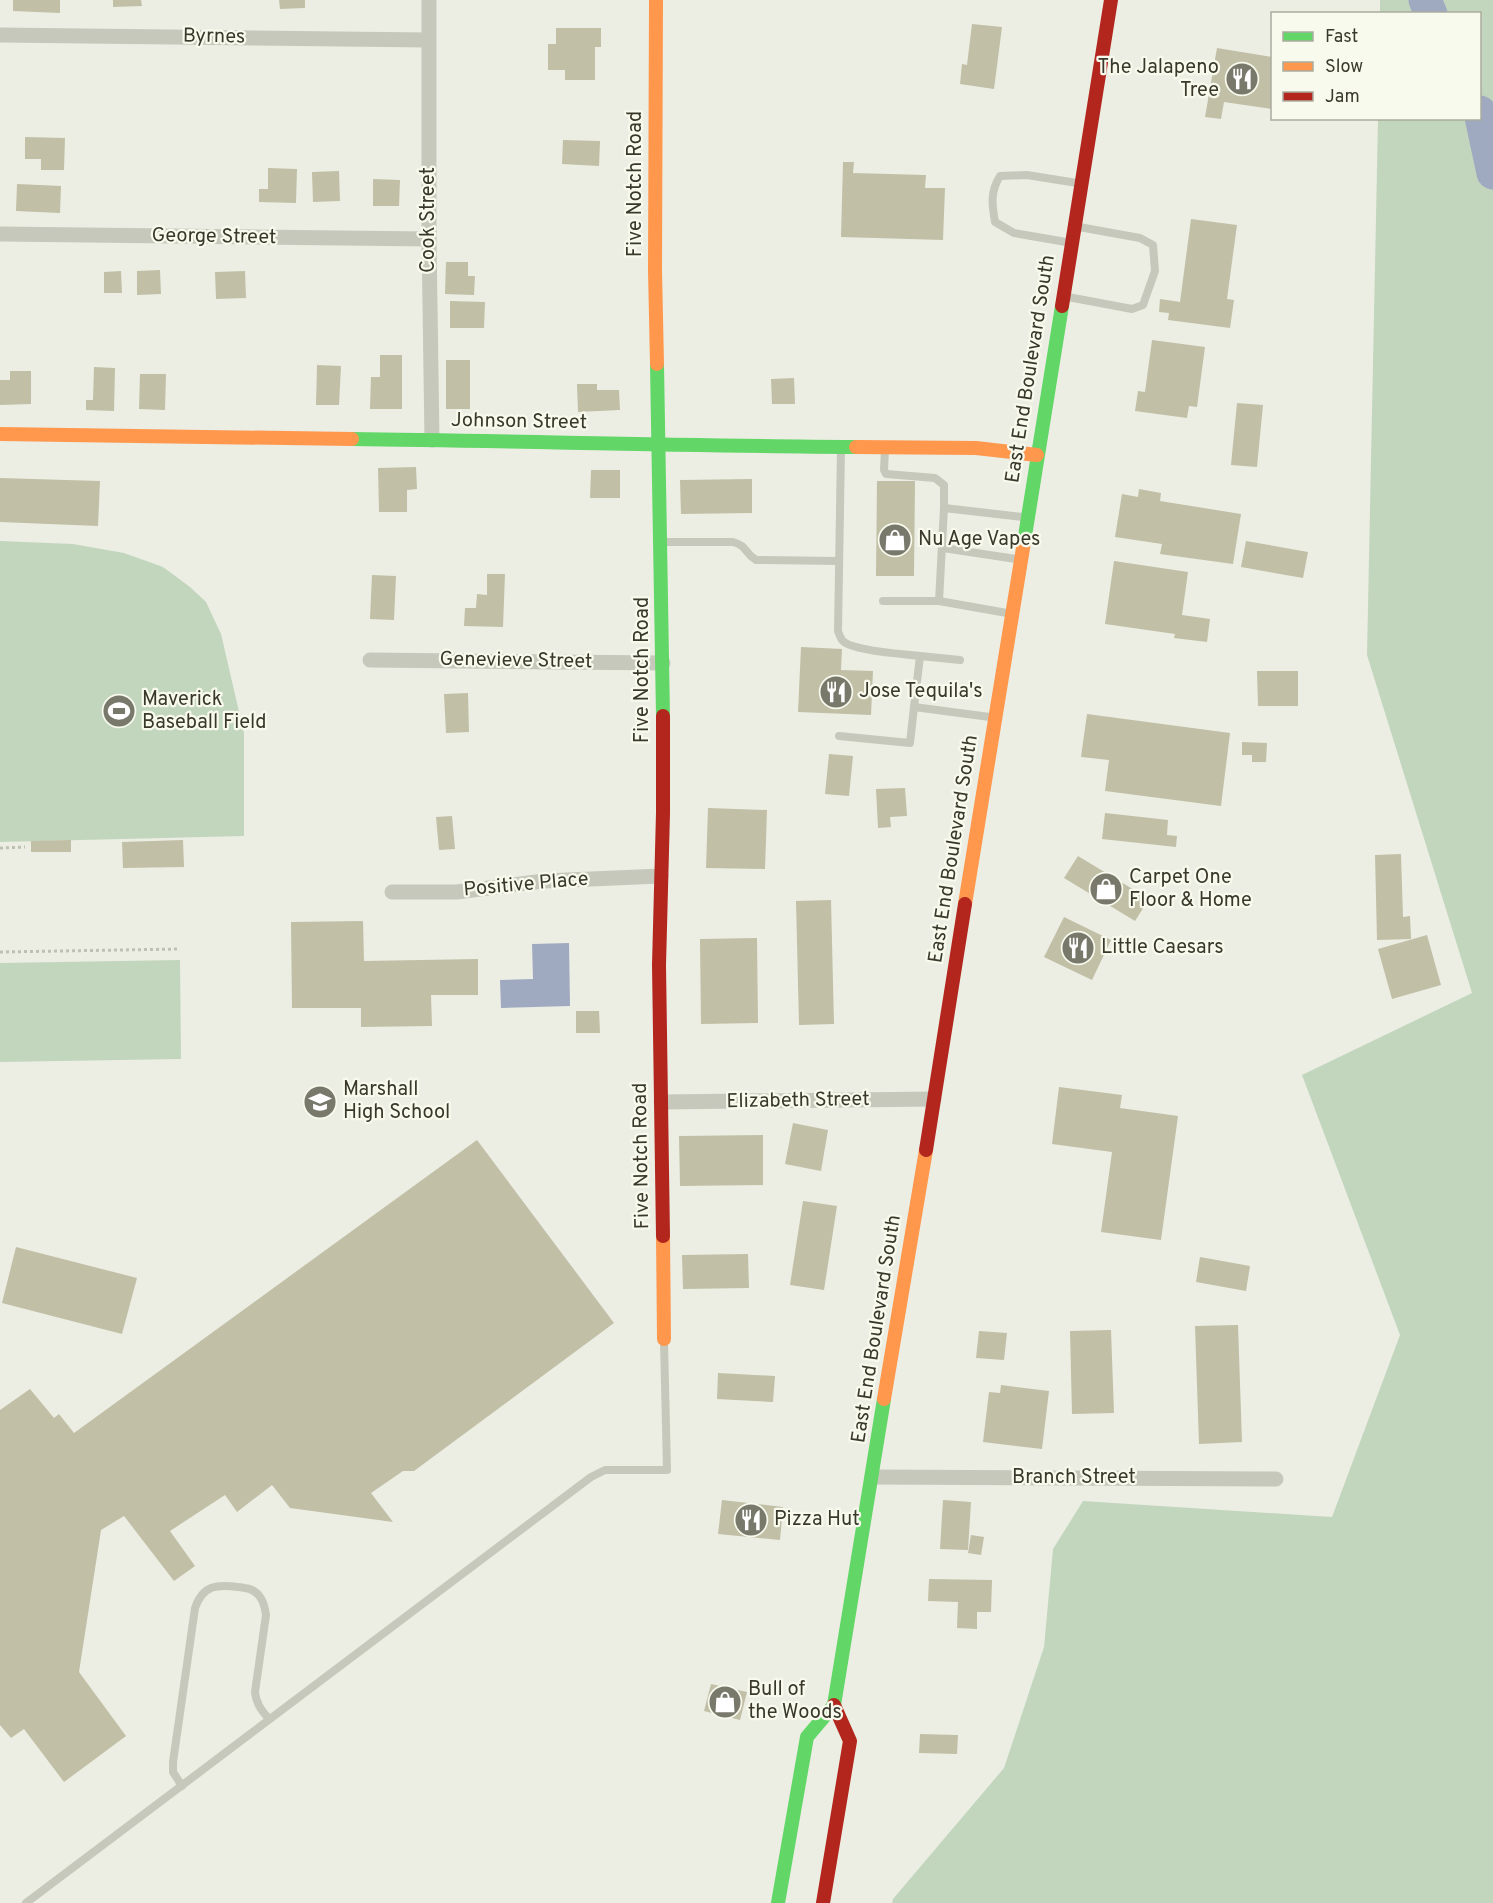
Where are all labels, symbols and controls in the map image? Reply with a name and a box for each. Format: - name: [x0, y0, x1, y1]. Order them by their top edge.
- legend: [1271, 12, 1481, 120]
- street label: Byrnes: [183, 23, 245, 51]
- text: Fast: [1325, 26, 1358, 49]
- place label: The Jalapeno Tree: [1098, 55, 1219, 104]
- text: Slow: [1325, 56, 1363, 79]
- restaurant icon: The Jalapeno Tree: [1224, 61, 1260, 97]
- text: Jam: [1325, 86, 1360, 109]
- street label: Five Notch Road: [623, 111, 649, 257]
- street label: Cook Street: [416, 167, 442, 273]
- street label: George Street: [151, 223, 277, 251]
- street label: East End Boulevard South: [1000, 253, 1062, 485]
- street label: Johnson Street: [451, 408, 587, 436]
- shop icon: Nu Age Vapes: [877, 522, 913, 558]
- place label: Nu Age Vapes: [918, 527, 1041, 553]
- street label: Five Notch Road: [630, 597, 656, 743]
- street label: Genevieve Street: [439, 647, 593, 675]
- restaurant icon: Jose Tequila's: [818, 674, 854, 710]
- place label: Jose Tequila's: [859, 679, 983, 705]
- place label: Maverick Baseball Field: [142, 687, 267, 736]
- sports icon: Maverick Baseball Field: [101, 693, 137, 729]
- street label: East End Boulevard South: [923, 733, 985, 965]
- place label: Carpet One Floor & Home: [1129, 865, 1252, 914]
- street label: Positive Place: [462, 867, 590, 903]
- shop icon: Carpet One Floor & Home: [1088, 871, 1124, 907]
- restaurant icon: Little Caesars: [1060, 930, 1096, 966]
- place label: Little Caesars: [1101, 935, 1224, 961]
- place label: Marshall High School: [343, 1077, 450, 1126]
- street label: Five Notch Road: [628, 1082, 656, 1230]
- school or university icon: Marshall High School: [302, 1084, 338, 1120]
- street label: Elizabeth Street: [726, 1087, 870, 1115]
- street label: East End Boulevard South: [846, 1213, 908, 1445]
- street label: Branch Street: [1012, 1465, 1136, 1491]
- restaurant icon: Pizza Hut: [733, 1502, 769, 1538]
- place label: Pizza Hut: [774, 1507, 860, 1533]
- place label: Bull of the Woods: [748, 1677, 842, 1726]
- shop icon: Bull of the Woods: [707, 1684, 743, 1720]

